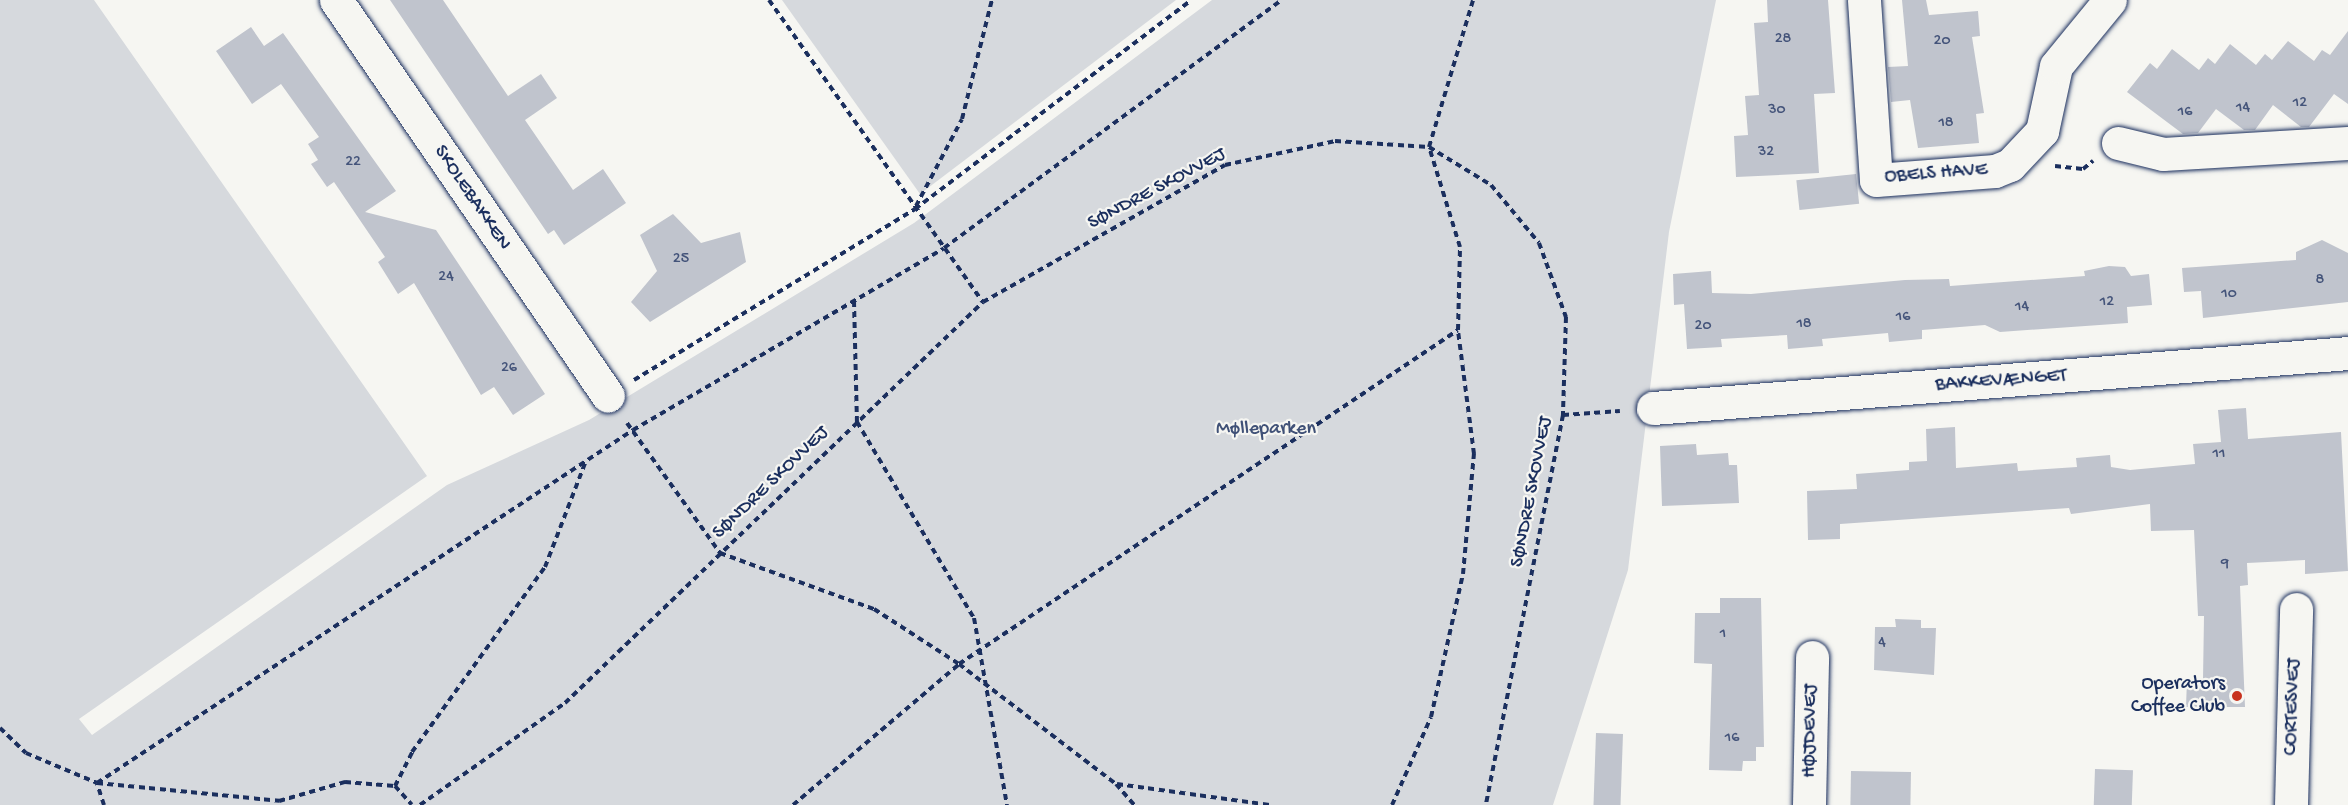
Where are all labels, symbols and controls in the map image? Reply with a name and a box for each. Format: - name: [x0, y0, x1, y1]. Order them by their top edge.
- house number: 28: [1775, 30, 1791, 50]
- house number: 20: [1934, 32, 1950, 52]
- house number: 12: [2293, 94, 2307, 114]
- house number: 14: [2236, 99, 2250, 119]
- house number: 30: [1768, 101, 1786, 121]
- house number: 16: [2178, 103, 2192, 123]
- house number: 18: [1938, 114, 1954, 134]
- street label: SKOLEBAKKEN: [428, 141, 516, 255]
- street label: SØNDRE SKOVVEJ: [1084, 143, 1230, 235]
- house number: 32: [1758, 143, 1774, 163]
- house number: 22: [345, 153, 361, 173]
- street label: OBELS HAVE: [1884, 158, 1988, 190]
- house number: 25: [673, 250, 689, 270]
- house number: 24: [438, 268, 454, 288]
- house number: 8: [2316, 271, 2324, 291]
- house number: 10: [2221, 285, 2237, 305]
- house number: 12: [2100, 293, 2114, 313]
- house number: 14: [2015, 298, 2029, 318]
- house number: 16: [1896, 308, 1910, 328]
- house number: 18: [1796, 315, 1812, 335]
- house number: 20: [1695, 317, 1711, 337]
- house number: 26: [501, 359, 517, 379]
- street label: BAKKEVÆNGET: [1934, 364, 2068, 398]
- street label: SØNDRE SKOVVEJ: [1506, 415, 1558, 569]
- park label: Mølleparken: [1216, 417, 1316, 441]
- street label: SØNDRE SKOVVEJ: [708, 421, 834, 545]
- house number: 11: [2213, 445, 2225, 465]
- house number: 9: [2221, 555, 2229, 575]
- house number: 1: [1720, 625, 1726, 645]
- house number: 4: [1878, 634, 1886, 654]
- street label: CORTESVEJ: [2279, 658, 2307, 756]
- place label: Operators Coffee Club: [2131, 672, 2225, 719]
- street label: HØJDEVEJ: [1798, 684, 1824, 778]
- marker: Operators Coffee Club: [2230, 689, 2244, 703]
- house number: 16: [1725, 729, 1739, 749]

